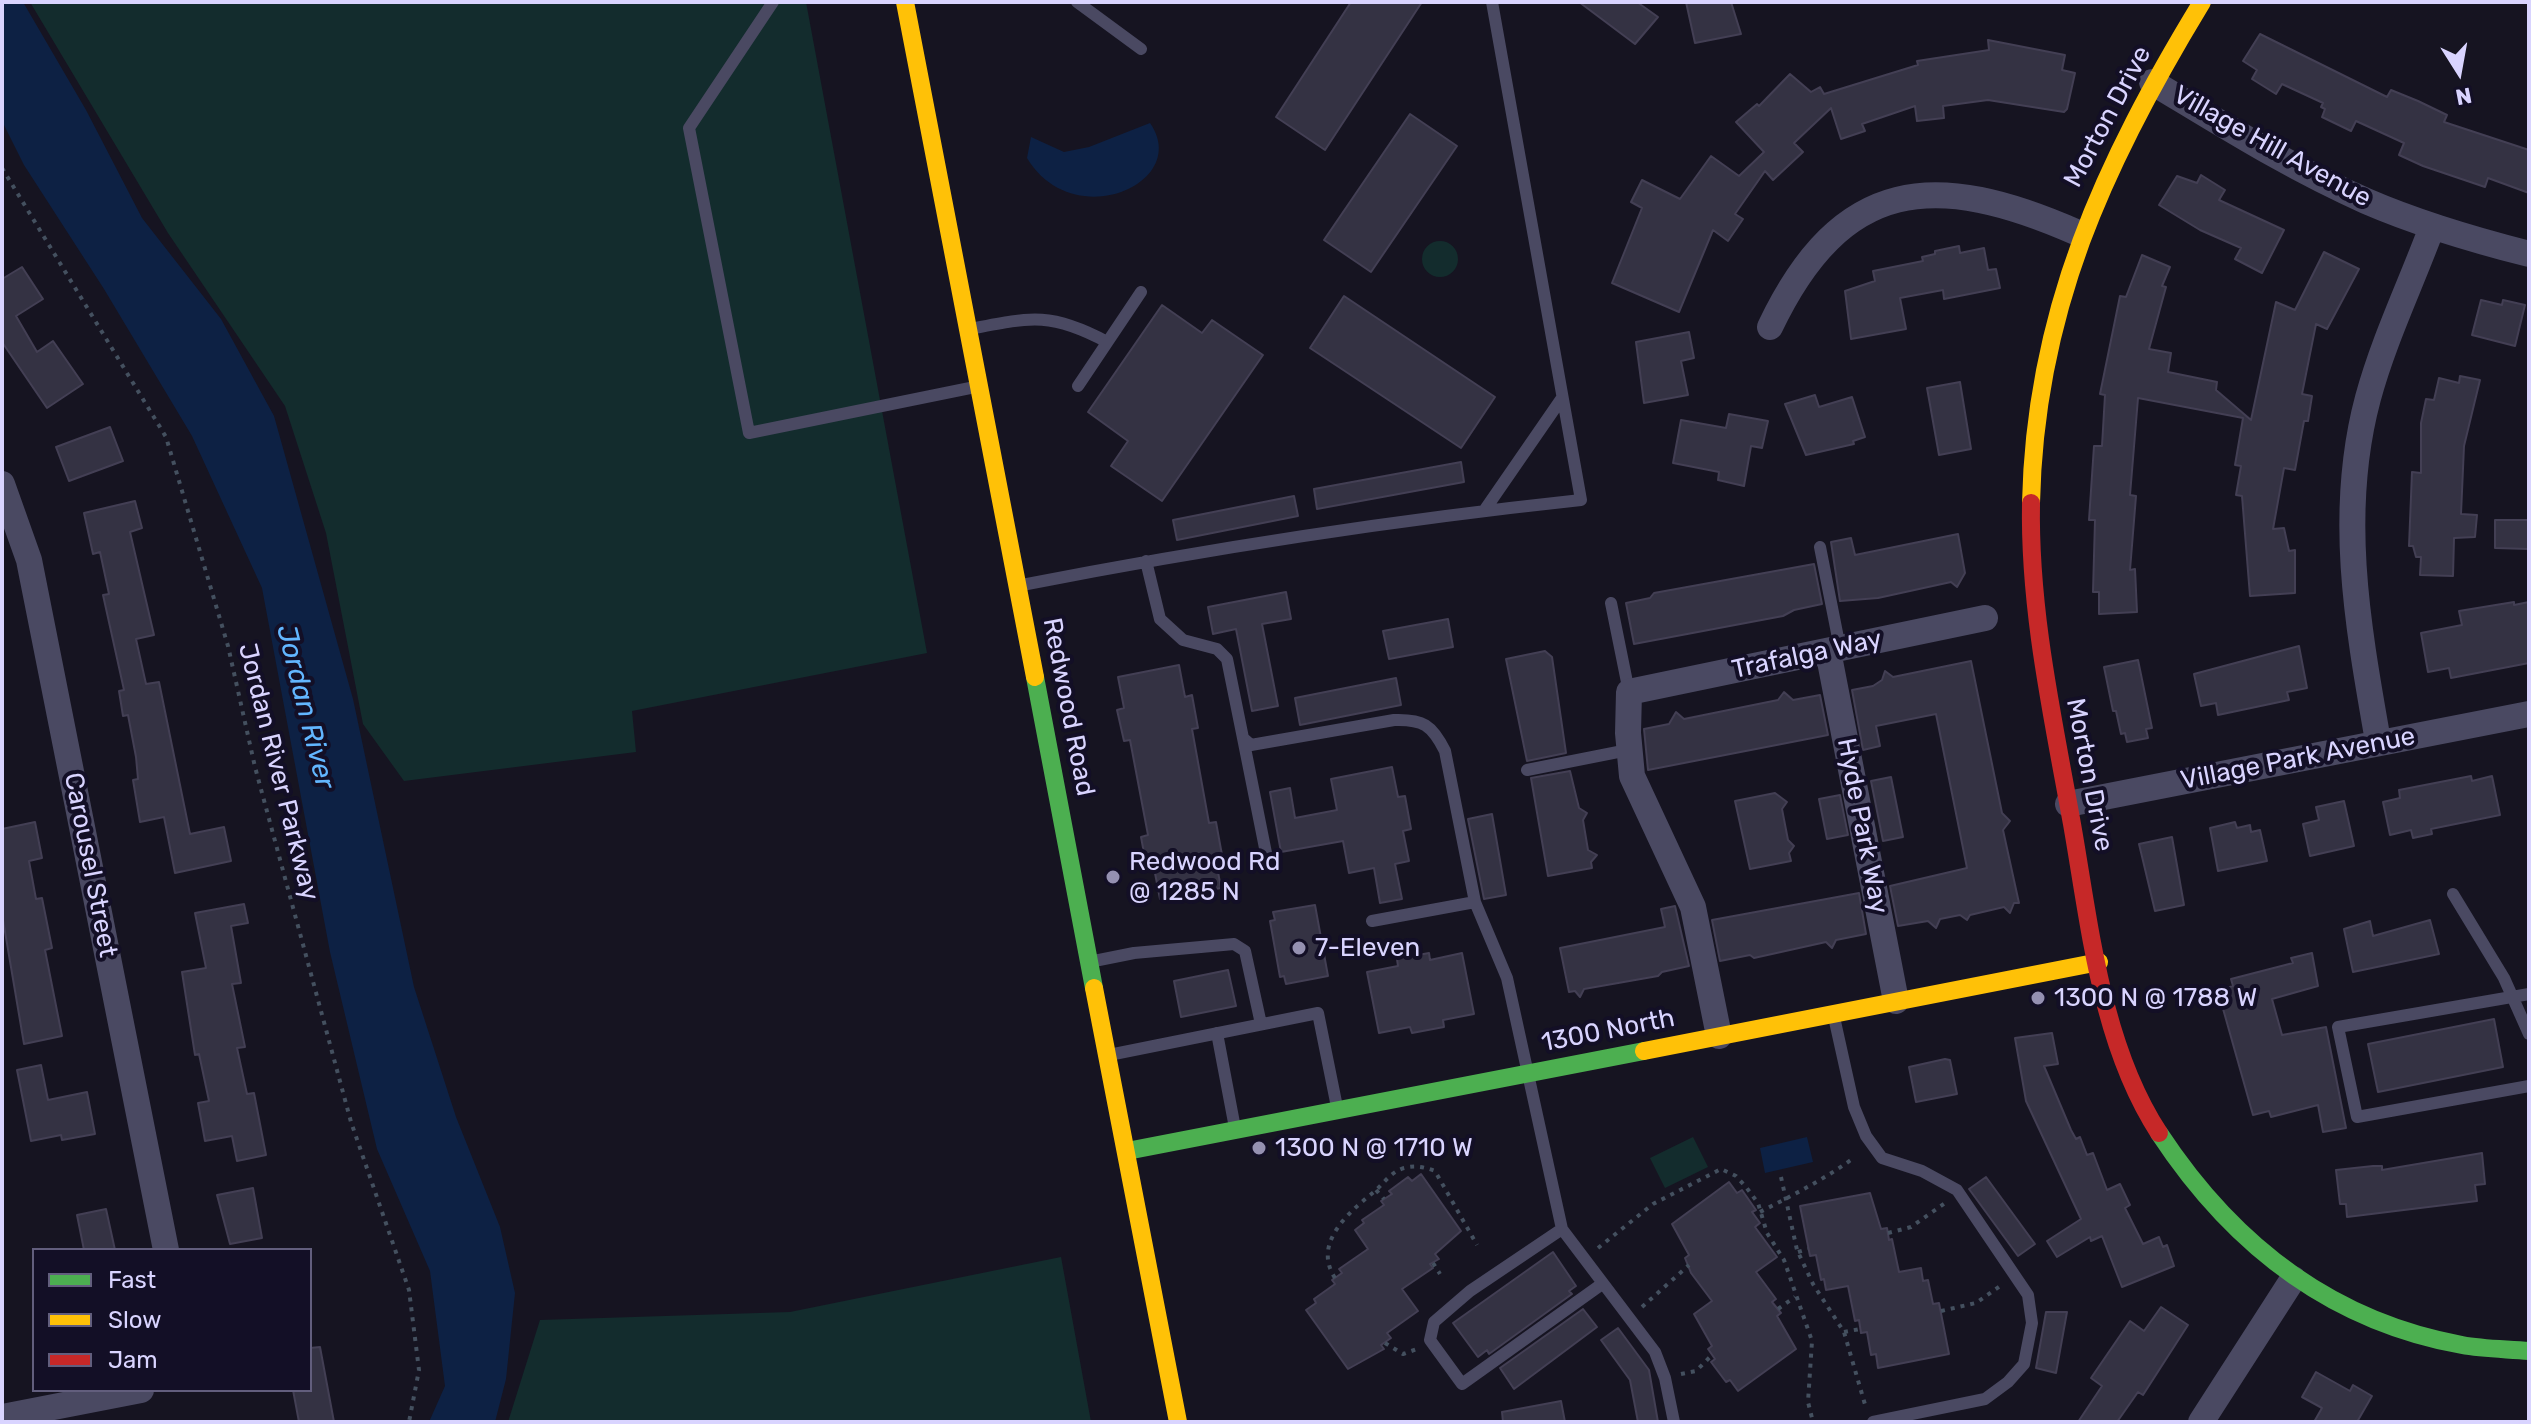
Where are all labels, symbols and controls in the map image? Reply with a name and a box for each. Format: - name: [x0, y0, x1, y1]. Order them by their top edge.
- north arrow: [2419, 32, 2499, 112]
- street label: Morton Drive: [2058, 41, 2158, 193]
- street label: Village Hill Avenue: [2168, 80, 2376, 214]
- text: N: [2453, 81, 2474, 111]
- street label: Redwood Road: [1035, 615, 1101, 799]
- water label: Jordan River: [268, 622, 342, 792]
- street label: Trafalga Way: [1729, 624, 1885, 686]
- street label: Jordan River Parkway: [231, 640, 325, 904]
- street label: Morton Drive: [2059, 696, 2119, 854]
- street label: Village Park Avenue: [2178, 721, 2418, 797]
- street label: Hyde Park Way: [1830, 736, 1894, 916]
- street label: Carousel Street: [57, 770, 123, 960]
- place label: Redwood Rd @ 1285 N: [1129, 846, 1280, 908]
- marker: Redwood Rd @ 1285 N: [1104, 868, 1122, 886]
- place label: 7-Eleven: [1315, 932, 1420, 964]
- marker: 7-Eleven: [1290, 939, 1308, 957]
- place label: 1300 N @ 1788 W: [2054, 982, 2257, 1014]
- marker: 1300 N @ 1788 W: [2029, 989, 2047, 1007]
- street label: 1300 North: [1539, 1003, 1677, 1059]
- place label: 1300 N @ 1710 W: [1275, 1132, 1473, 1164]
- marker: 1300 N @ 1710 W: [1250, 1139, 1268, 1157]
- legend: [32, 1248, 312, 1392]
- text: Fast: [108, 1266, 156, 1294]
- text: Slow: [108, 1306, 161, 1334]
- text: Jam: [108, 1346, 158, 1374]

